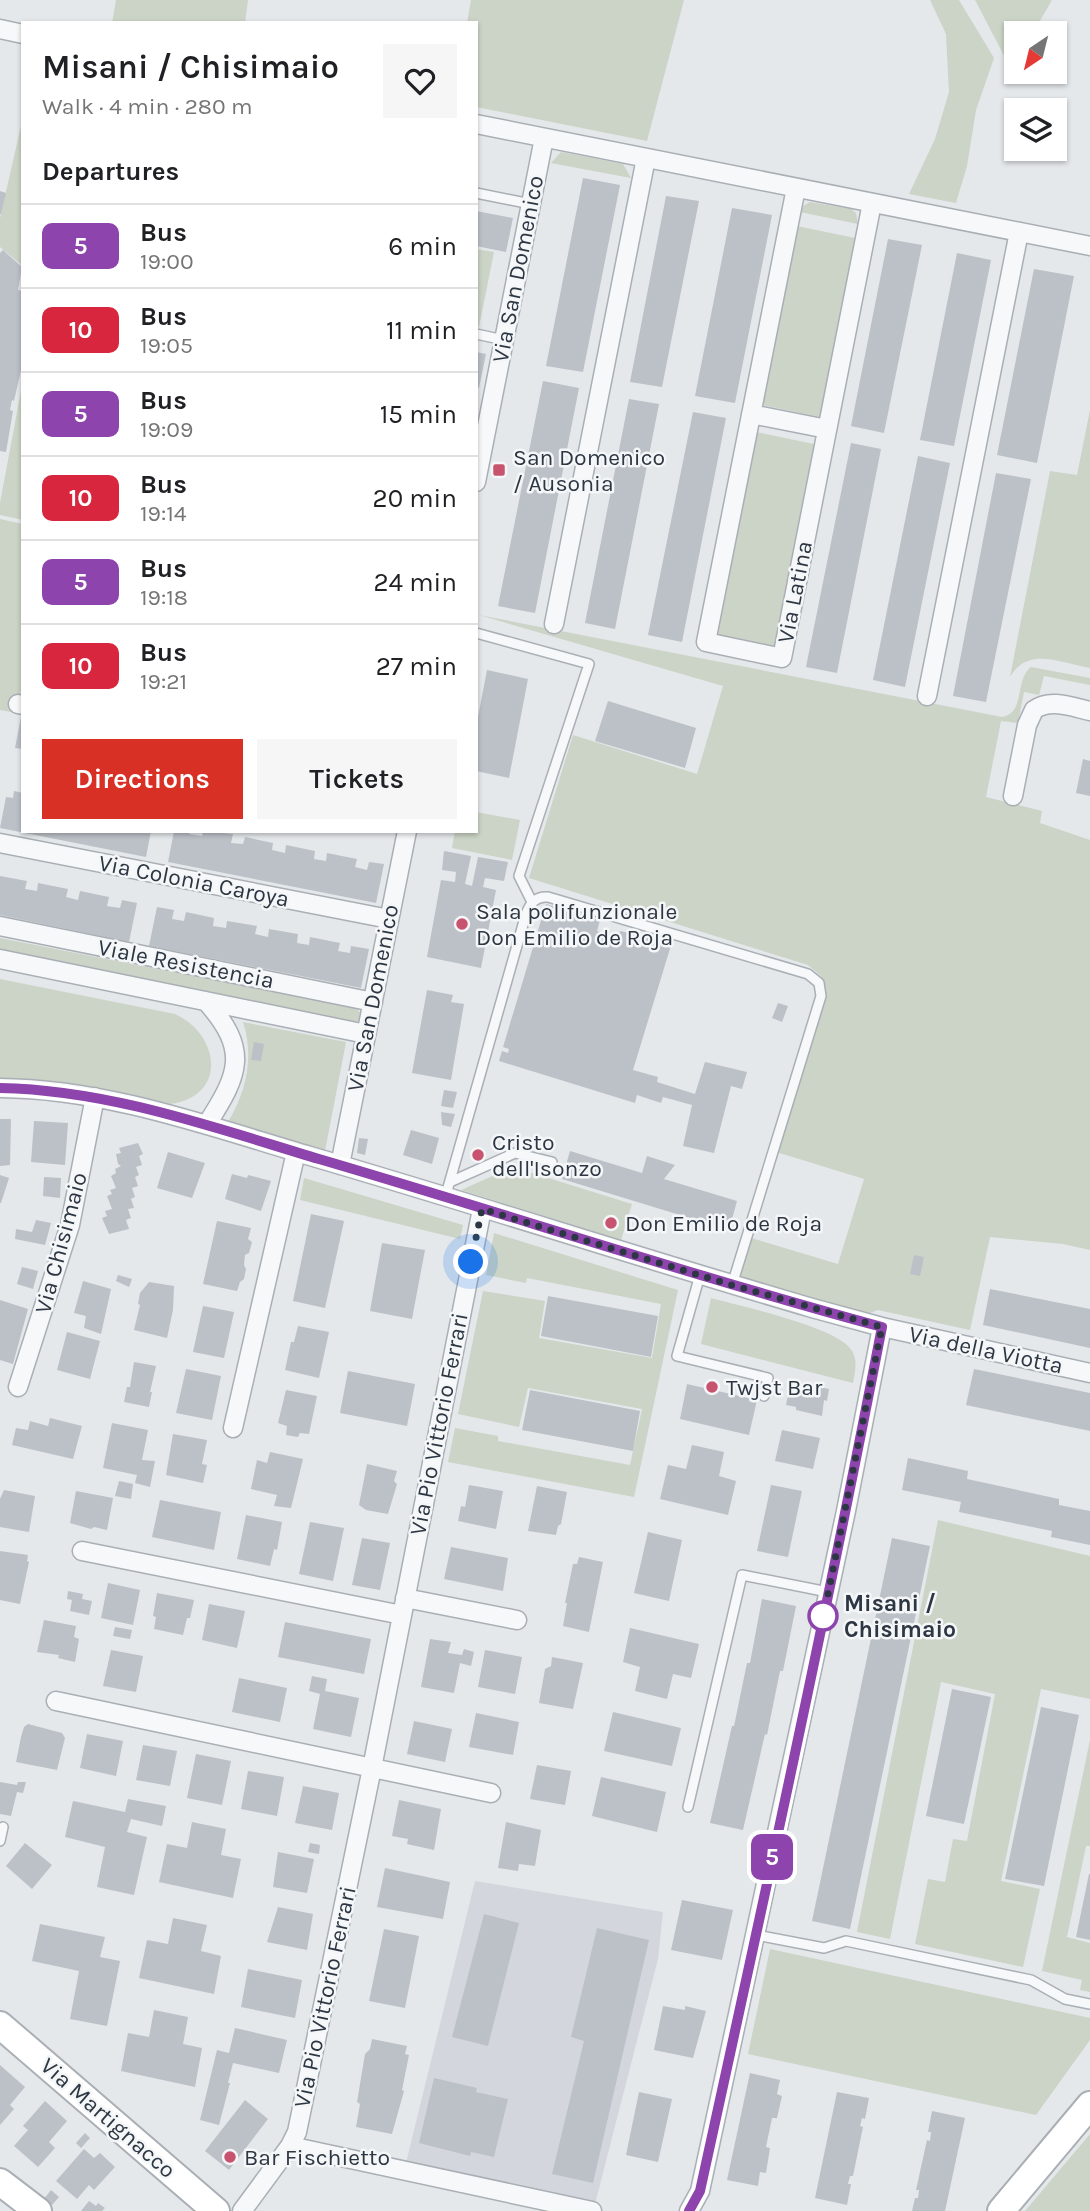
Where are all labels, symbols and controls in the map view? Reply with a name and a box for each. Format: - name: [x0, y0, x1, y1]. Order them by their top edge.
- north arrow: [1004, 21, 1068, 84]
- map controls: [1004, 21, 1067, 161]
- button: heart: [383, 44, 457, 118]
- text: Misani / Chisimaio: [42, 48, 339, 86]
- text: Walk · 4 min · 280 m: [42, 93, 253, 120]
- button: layers: [1004, 98, 1067, 161]
- text: Departures: [42, 156, 179, 187]
- street label: Via San Domenico: [487, 173, 549, 365]
- text: Bus: [140, 217, 187, 248]
- text: 6 min: [388, 231, 457, 262]
- text: 5: [74, 232, 87, 260]
- text: 19:00: [140, 248, 194, 275]
- text: Bus: [140, 301, 187, 332]
- text: 11 min: [386, 315, 457, 346]
- text: 10: [69, 316, 92, 344]
- text: 19:05: [140, 332, 193, 359]
- text: Bus: [140, 385, 187, 416]
- text: 15 min: [380, 399, 457, 430]
- text: 5: [74, 400, 87, 428]
- text: 19:09: [140, 416, 193, 443]
- place label: San Domenico / Ausonia: [513, 444, 665, 497]
- marker: San Domenico / Ausonia: [491, 462, 507, 478]
- text: Bus: [140, 469, 187, 500]
- text: 20 min: [373, 483, 457, 514]
- text: 10: [69, 484, 92, 512]
- text: 19:14: [140, 500, 187, 527]
- street label: Via Latina: [772, 539, 818, 645]
- text: Bus: [140, 553, 187, 584]
- text: 24 min: [373, 567, 457, 598]
- text: 5: [74, 568, 87, 596]
- text: 19:18: [140, 584, 188, 611]
- text: Bus: [140, 637, 187, 668]
- text: 27 min: [376, 651, 457, 682]
- text: 10: [69, 652, 92, 680]
- text: 19:21: [140, 668, 187, 695]
- button: Directions: [42, 739, 243, 819]
- button: Tickets: [257, 739, 457, 819]
- street label: Via Colonia Caroya: [96, 849, 292, 913]
- place label: Sala polifunzionale Don Emilio de Roja: [476, 898, 677, 951]
- street label: Via San Domenico: [342, 902, 404, 1094]
- marker: Sala polifunzionale Don Emilio de Roja: [454, 916, 470, 932]
- street label: Viale Resistencia: [96, 934, 276, 994]
- place label: Cristo dell'Isonzo: [492, 1129, 602, 1182]
- marker: Cristo dell'Isonzo: [470, 1147, 486, 1163]
- street label: Via Chisimaio: [29, 1169, 93, 1317]
- place label: Don Emilio de Roja: [625, 1210, 822, 1237]
- marker: Don Emilio de Roja: [603, 1215, 619, 1231]
- your location: [453, 1244, 488, 1279]
- street label: Via Pio Vittorio Ferrari: [404, 1310, 474, 1538]
- street label: Via della Viotta: [907, 1321, 1065, 1379]
- place label: Twjst Bar: [726, 1374, 823, 1401]
- marker: Twjst Bar: [704, 1379, 720, 1395]
- place label: Misani / Chisimaio: [844, 1590, 956, 1643]
- marker: Misani / Chisimaio: [808, 1601, 838, 1631]
- line badge: 5: [749, 1834, 795, 1880]
- text: 5: [765, 1843, 779, 1871]
- street label: Via Pio Vittorio Ferrari: [288, 1884, 362, 2110]
- street label: Via Martignacco: [35, 2052, 181, 2184]
- place label: Bar Fischietto: [244, 2144, 390, 2171]
- marker: Bar Fischietto: [222, 2149, 238, 2165]

